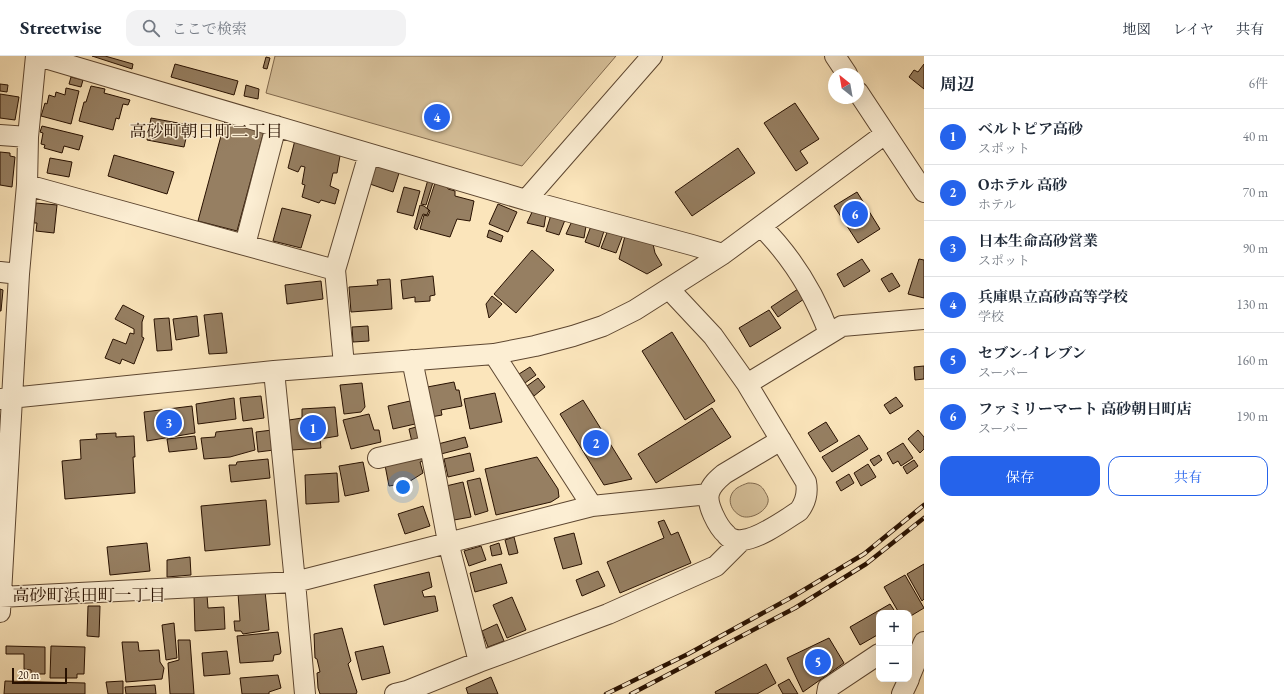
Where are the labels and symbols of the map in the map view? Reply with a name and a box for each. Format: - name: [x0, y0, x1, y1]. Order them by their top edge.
- north arrow: [828, 68, 864, 104]
- pin: 4: [424, 102, 450, 132]
- district label: 高砂町朝日町二丁目: [130, 120, 283, 142]
- pin: 6: [842, 199, 868, 229]
- pin: 3: [156, 408, 182, 438]
- pin: 1: [300, 413, 326, 443]
- pin: 2: [583, 428, 609, 458]
- your location: [393, 477, 413, 497]
- district label: 高砂町浜田町一丁目: [13, 584, 166, 606]
- pin: 5: [805, 647, 831, 677]
- scale bar: [12, 666, 67, 685]

